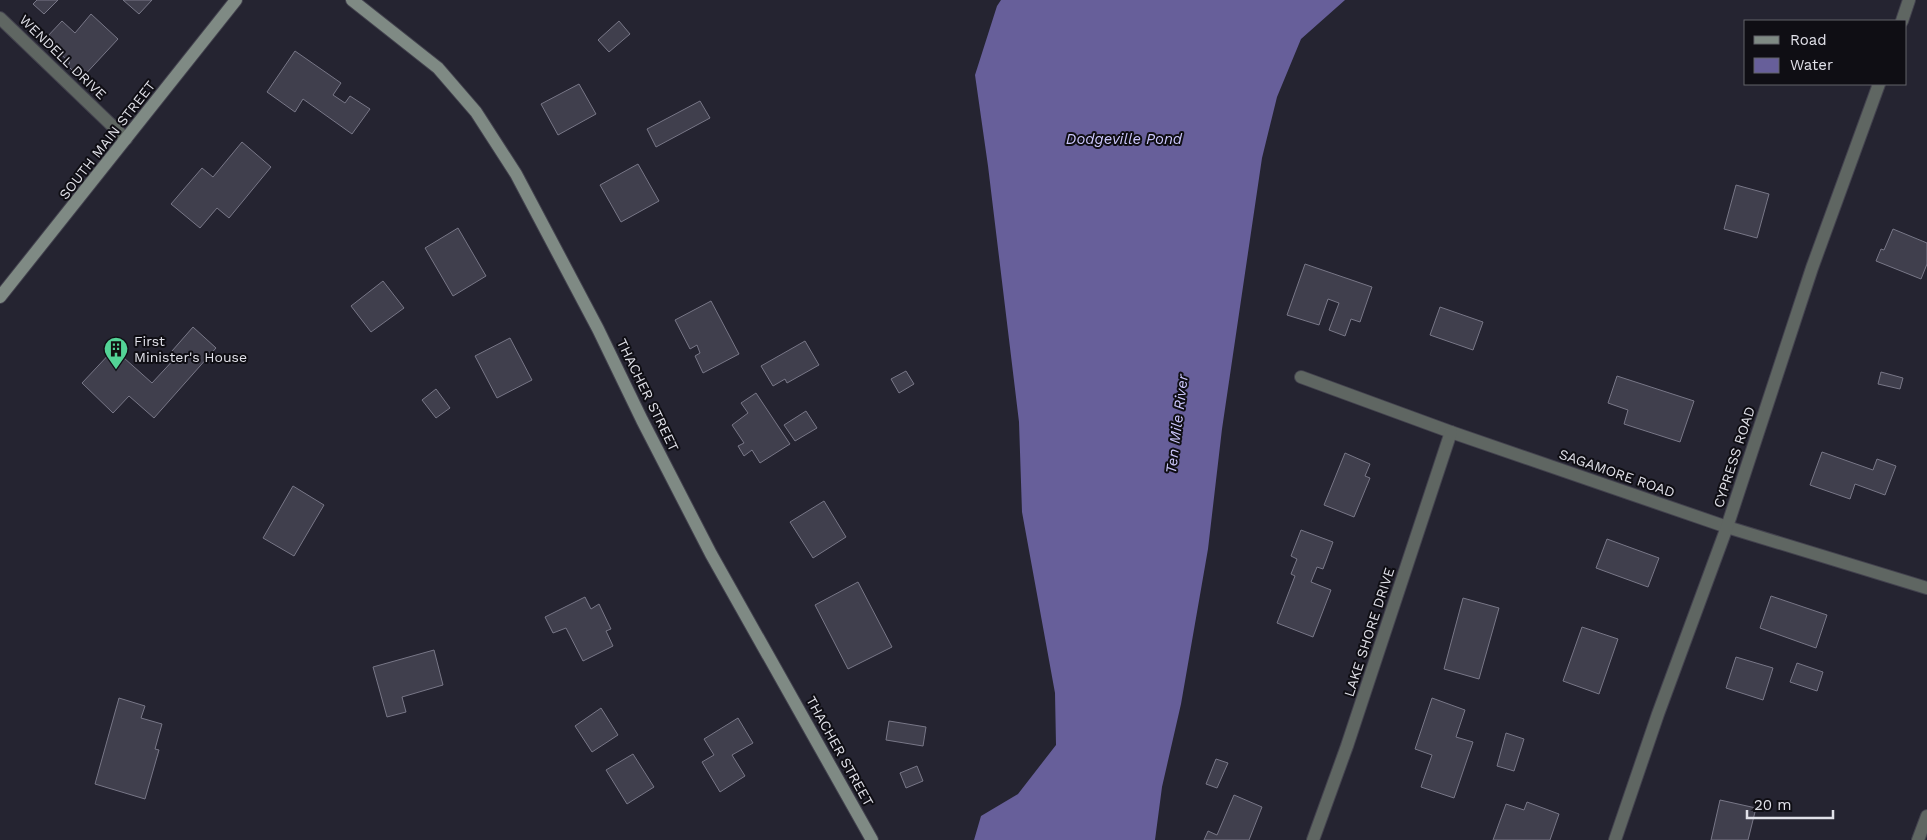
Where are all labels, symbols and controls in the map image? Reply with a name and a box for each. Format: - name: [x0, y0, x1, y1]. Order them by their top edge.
- street label: WENDELL DRIVE: [16, 12, 110, 103]
- legend: [1744, 20, 1907, 85]
- text: Road: [1790, 31, 1827, 49]
- text: Water: [1790, 56, 1833, 74]
- street label: SOUTH MAIN STREET: [56, 77, 159, 202]
- water label: Dodgeville Pond: [1066, 130, 1183, 148]
- place label: First Minister's House: [134, 333, 247, 365]
- building icon: First Minister's House: [103, 336, 129, 370]
- street label: THACHER STREET: [614, 336, 682, 454]
- water label: Ten Mile River: [1162, 372, 1192, 475]
- street label: CYPRESS ROAD: [1710, 404, 1758, 510]
- street label: SAGAMORE ROAD: [1557, 446, 1677, 500]
- street label: LAKE SHORE DRIVE: [1341, 565, 1397, 699]
- street label: THACHER STREET: [803, 693, 877, 809]
- scale bar: [1747, 788, 1833, 820]
- text: 20 m: [1754, 796, 1792, 814]

